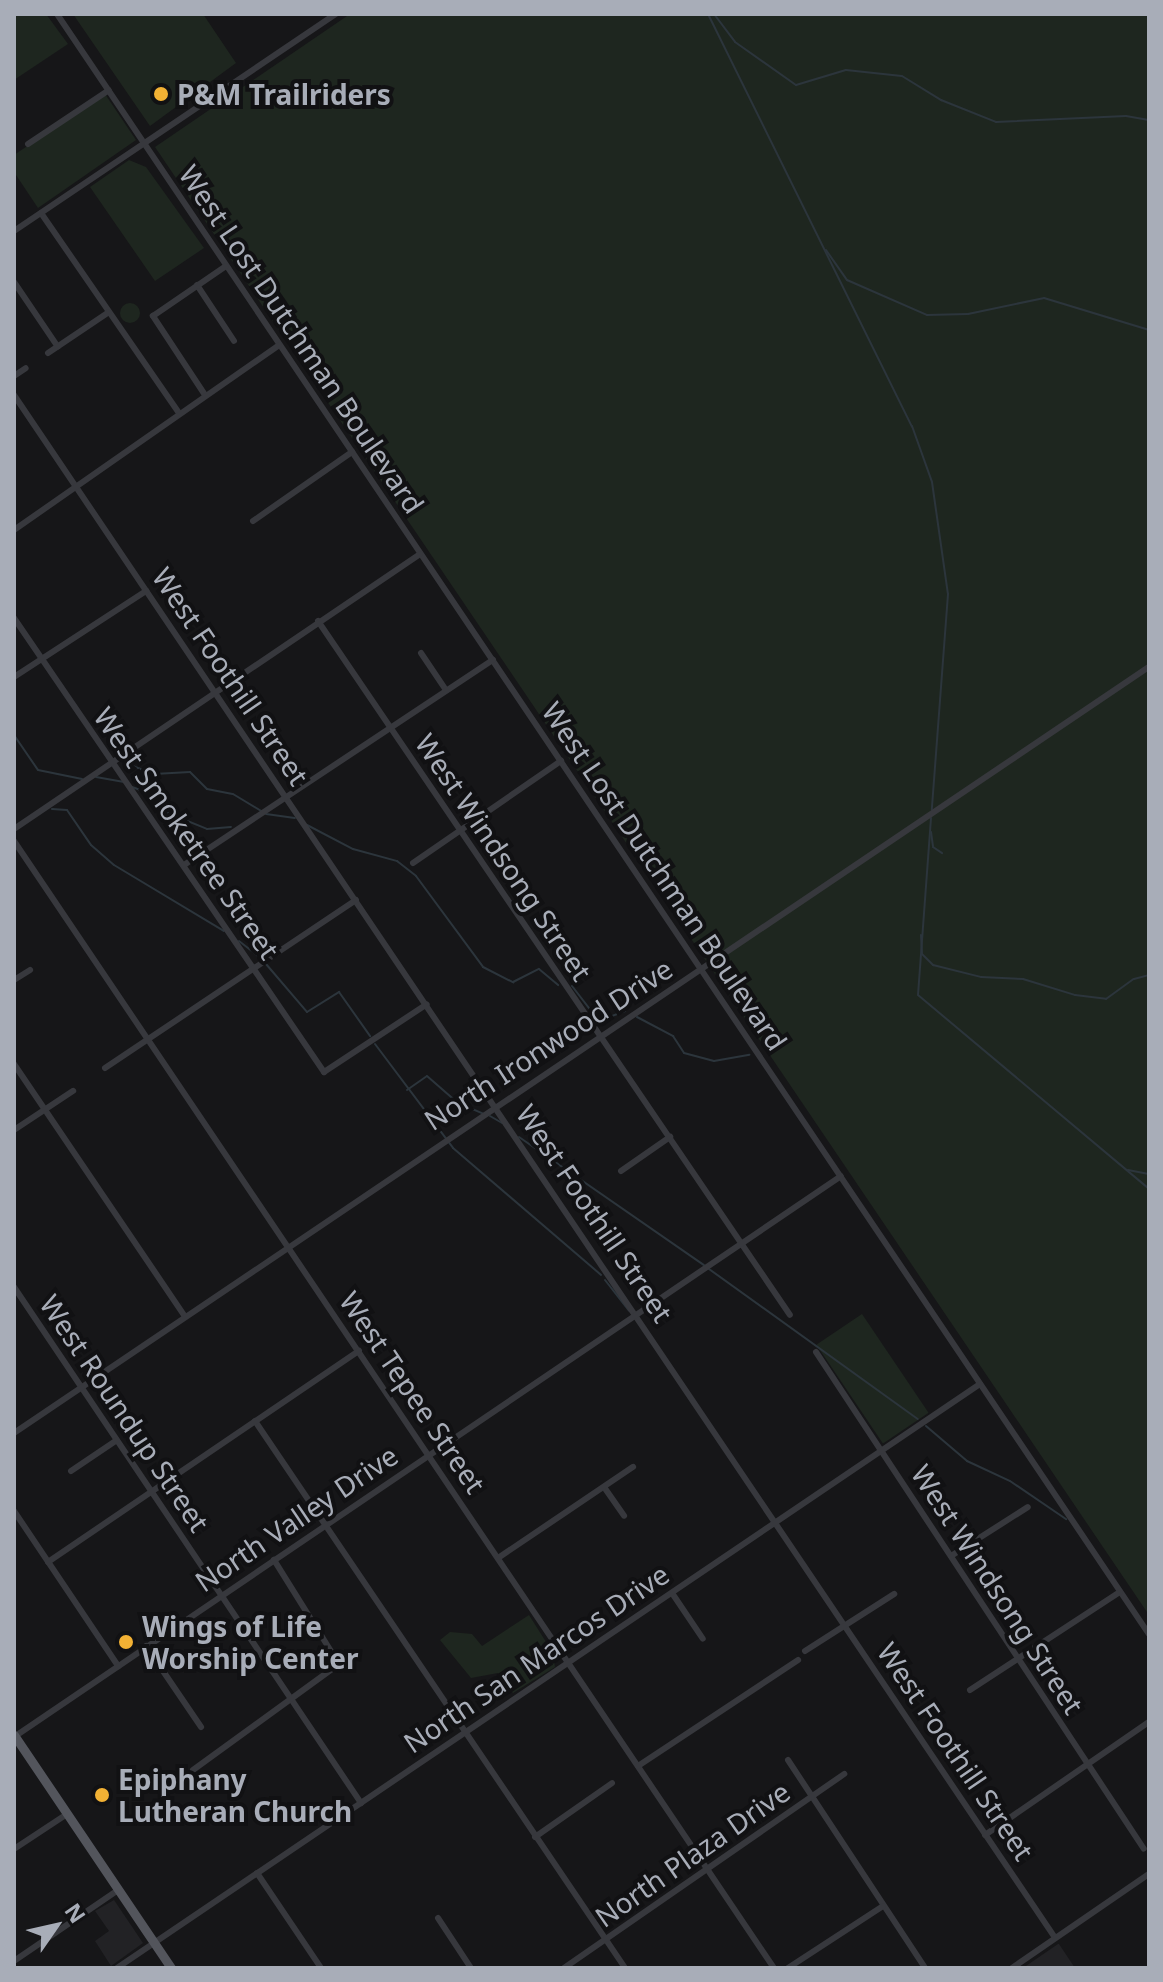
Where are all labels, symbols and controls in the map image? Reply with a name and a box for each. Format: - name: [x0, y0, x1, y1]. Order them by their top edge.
- place label: P&M Trailriders: [177, 77, 391, 111]
- marker: P&M Trailriders: [152, 85, 170, 103]
- street label: West Lost Dutchman Boulevard: [173, 159, 431, 519]
- street label: West Foothill Street: [146, 561, 316, 791]
- street label: West Lost Dutchman Boulevard: [536, 696, 794, 1056]
- street label: West Smoketree Street: [87, 701, 287, 965]
- street label: West Windsong Street: [409, 727, 599, 987]
- street label: North Ironwood Drive: [418, 951, 678, 1137]
- street label: West Foothill Street: [510, 1098, 680, 1328]
- street label: West Tepee Street: [333, 1285, 493, 1499]
- street label: West Roundup Street: [33, 1288, 217, 1538]
- street label: North Valley Drive: [188, 1438, 404, 1598]
- street label: West Windsong Street: [905, 1458, 1091, 1720]
- street label: North San Marcos Drive: [397, 1557, 675, 1759]
- place label: Wings of Life Worship Center: [142, 1609, 358, 1675]
- marker: Wings of Life Worship Center: [117, 1633, 135, 1651]
- street label: West Foothill Street: [871, 1636, 1041, 1866]
- place label: Epiphany Lutheran Church: [118, 1762, 352, 1828]
- street label: North Plaza Drive: [588, 1774, 796, 1934]
- marker: Epiphany Lutheran Church: [93, 1786, 111, 1804]
- north arrow: [16, 1886, 96, 1966]
- text: N: [58, 1897, 93, 1928]

